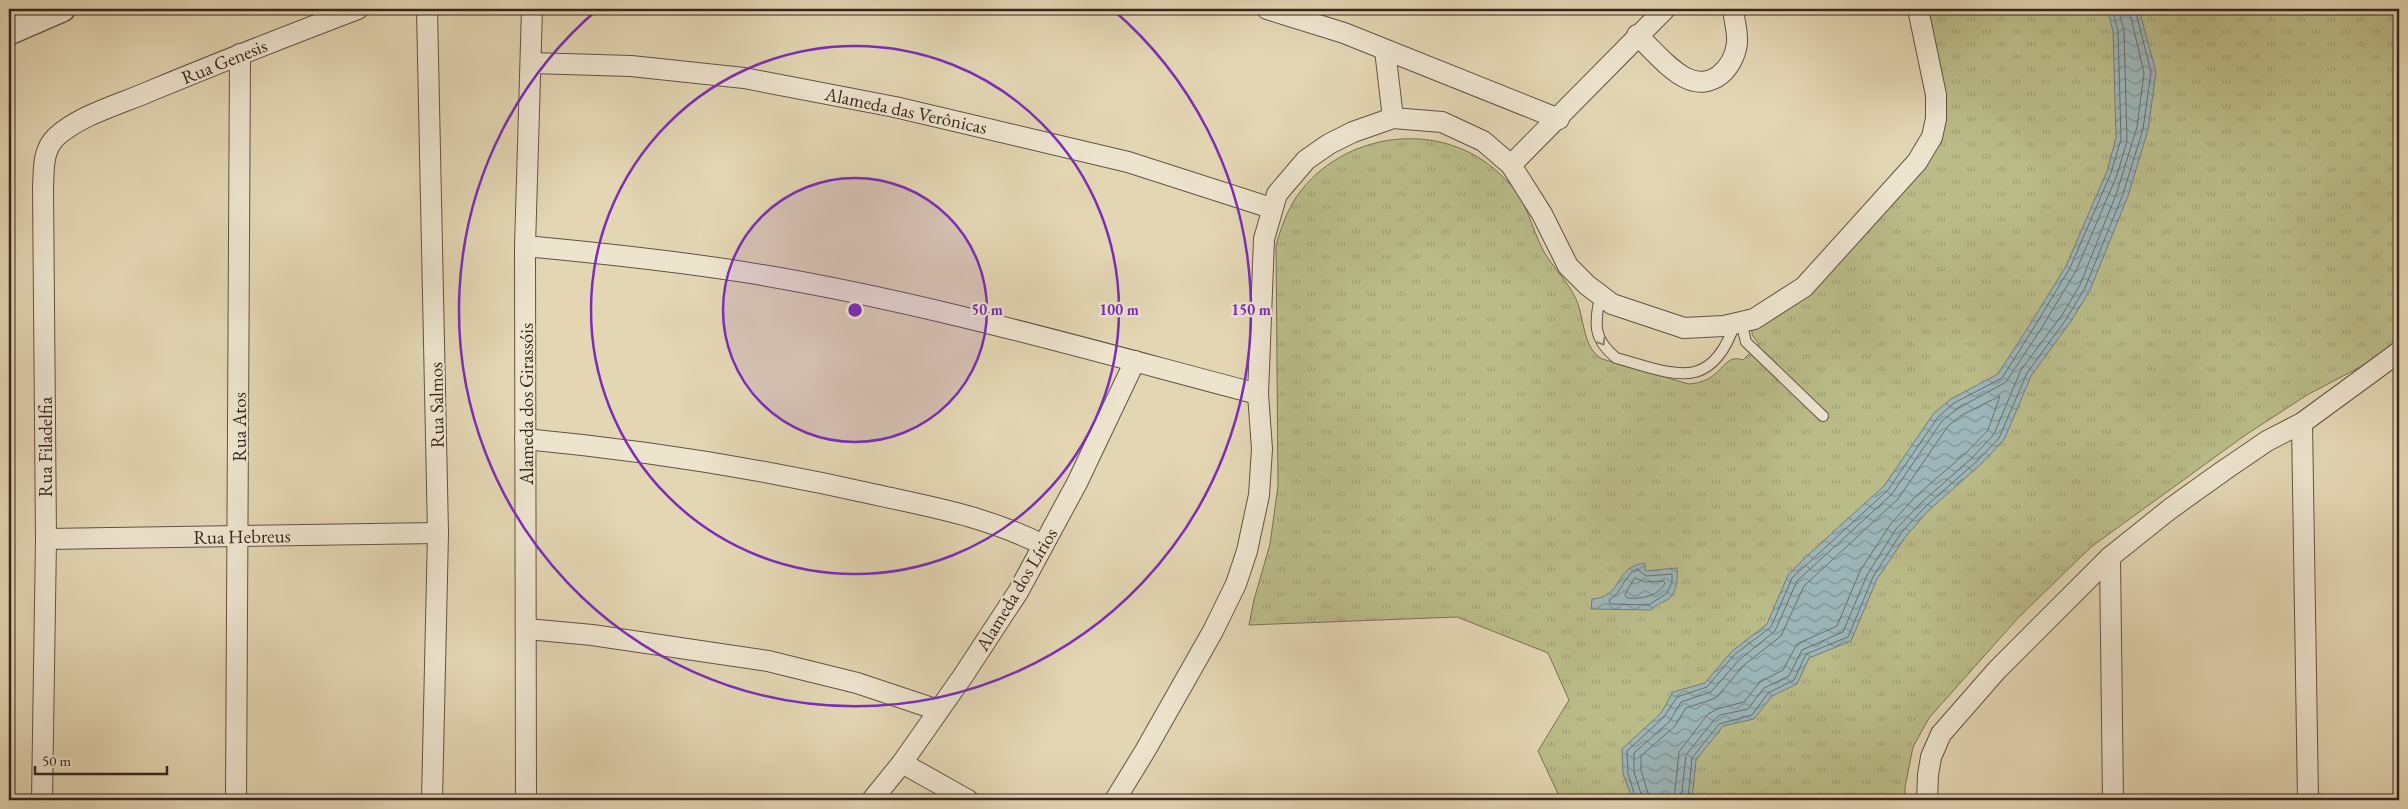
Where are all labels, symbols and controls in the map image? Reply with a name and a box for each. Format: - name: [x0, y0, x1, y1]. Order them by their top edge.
- street label: Rua Genesis: [178, 33, 271, 90]
- street label: Alameda das Verônicas: [821, 81, 989, 140]
- text: 50 m: [971, 300, 1003, 319]
- text: 100 m: [1099, 300, 1139, 319]
- text: 150 m: [1231, 300, 1271, 319]
- centre of rings: [846, 301, 864, 319]
- street label: Alameda dos Girassóis: [514, 323, 539, 486]
- one-way arrow: [1596, 337, 1605, 346]
- street label: Rua Salmos: [423, 362, 450, 448]
- street label: Rua Atos: [227, 392, 252, 462]
- street label: Rua Filadelfia: [33, 396, 58, 497]
- street label: Rua Hebreus: [193, 523, 291, 550]
- street label: Alameda dos Lírios: [969, 523, 1063, 656]
- scale bar: [35, 744, 168, 776]
- text: 50 m: [42, 751, 71, 770]

